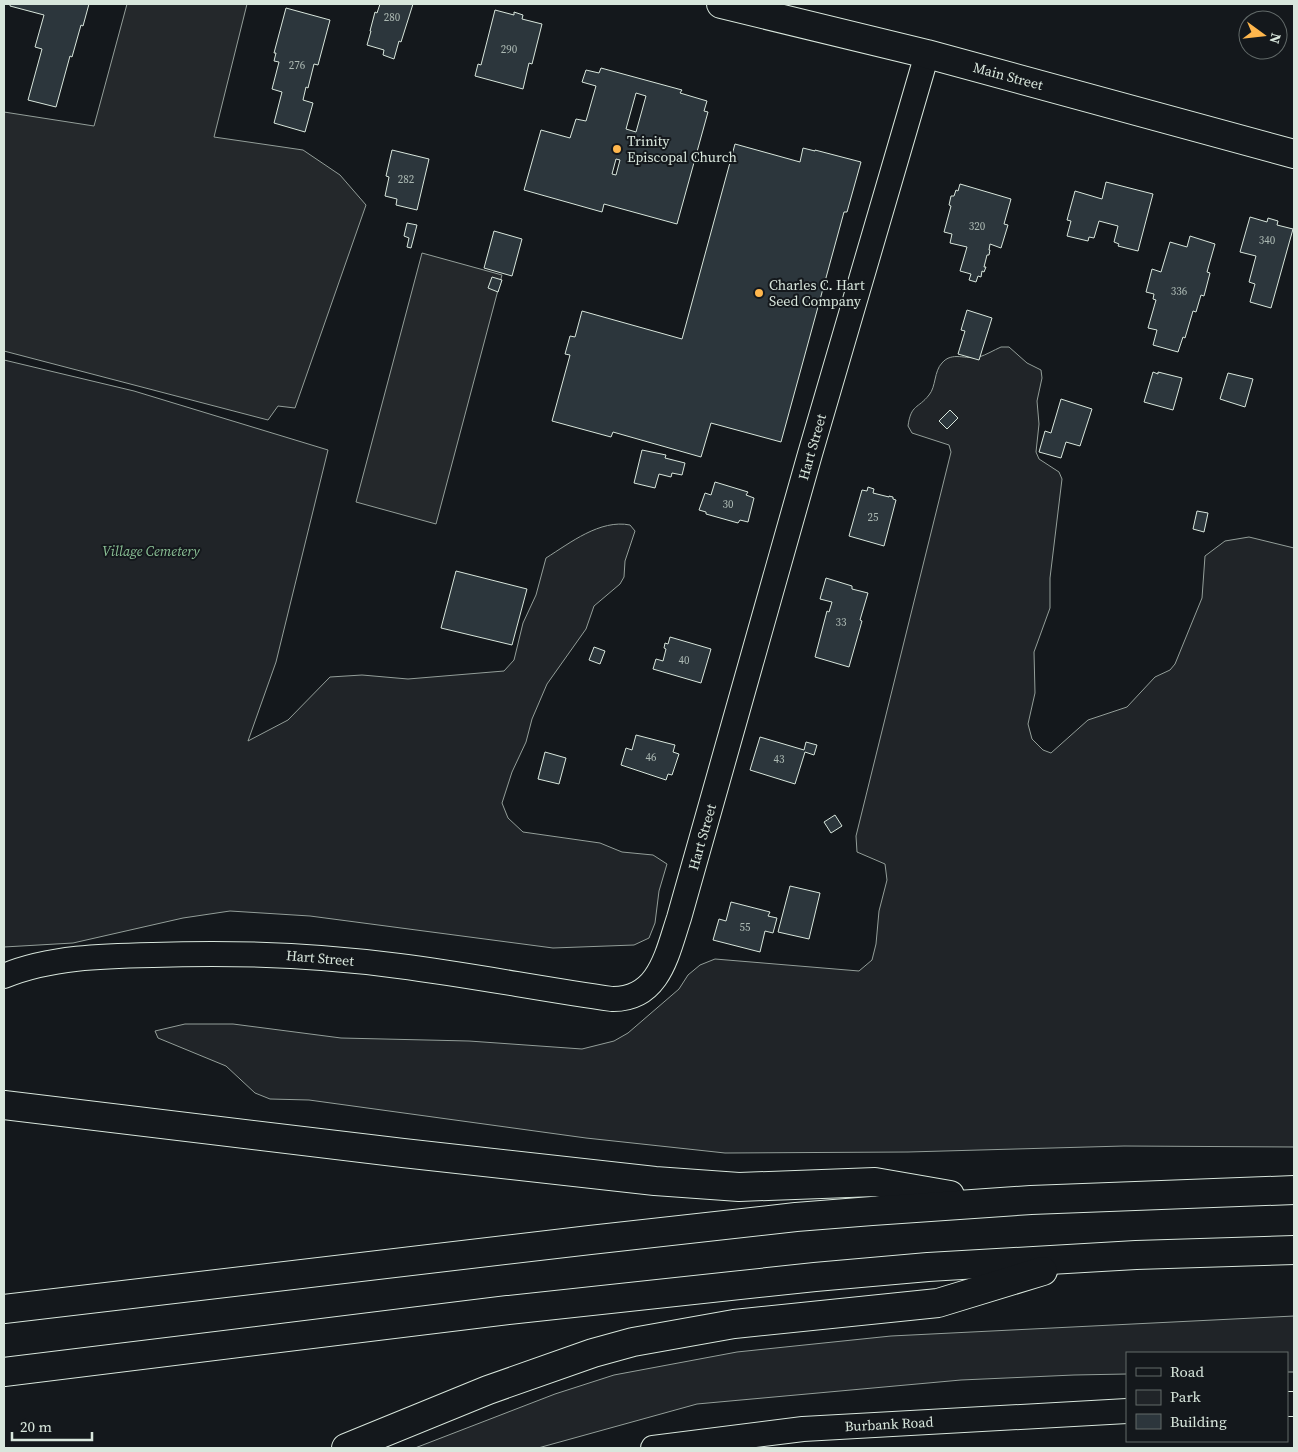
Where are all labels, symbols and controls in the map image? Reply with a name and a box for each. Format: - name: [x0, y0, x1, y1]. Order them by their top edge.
- house number: 280: [384, 10, 401, 25]
- north arrow: [1238, 10, 1288, 60]
- text: N: [1265, 31, 1287, 46]
- house number: 290: [501, 42, 518, 57]
- street label: Main Street: [971, 57, 1046, 95]
- house number: 276: [289, 58, 306, 73]
- place label: Trinity Episcopal Church: [627, 131, 737, 167]
- marker: Trinity Episcopal Church: [611, 143, 623, 155]
- house number: 282: [398, 172, 415, 187]
- house number: 320: [969, 219, 986, 234]
- house number: 340: [1259, 233, 1276, 248]
- place label: Charles C. Hart Seed Company: [769, 275, 865, 311]
- house number: 336: [1171, 284, 1188, 299]
- marker: Charles C. Hart Seed Company: [753, 287, 765, 299]
- street label: Hart Street: [793, 411, 831, 482]
- house number: 30: [723, 497, 734, 512]
- house number: 25: [868, 510, 879, 525]
- park label: Village Cemetery: [102, 541, 200, 561]
- house number: 33: [836, 615, 847, 630]
- house number: 40: [679, 653, 690, 668]
- house number: 46: [646, 750, 657, 765]
- house number: 43: [774, 752, 785, 767]
- street label: Hart Street: [683, 801, 721, 872]
- house number: 55: [740, 920, 751, 935]
- street label: Hart Street: [285, 945, 355, 971]
- legend: [1126, 1352, 1288, 1442]
- text: Road: [1170, 1361, 1204, 1382]
- text: Park: [1170, 1386, 1202, 1407]
- scale bar: [12, 1410, 92, 1442]
- text: Building: [1170, 1411, 1227, 1432]
- street label: Burbank Road: [844, 1412, 934, 1436]
- text: 20 m: [20, 1416, 52, 1437]

